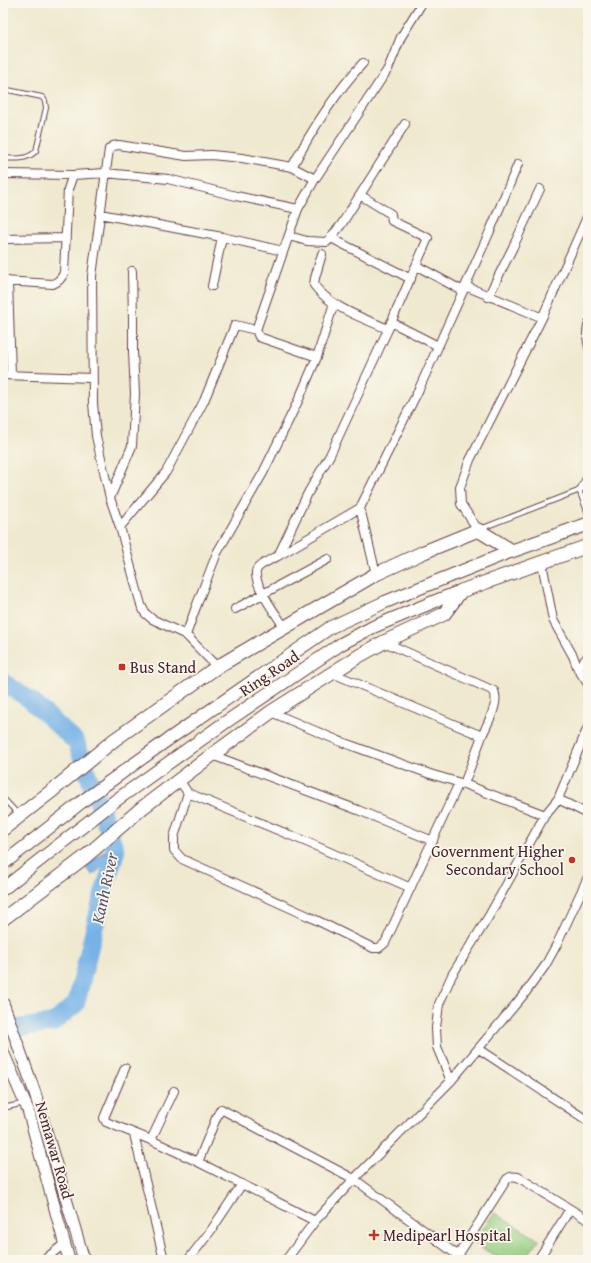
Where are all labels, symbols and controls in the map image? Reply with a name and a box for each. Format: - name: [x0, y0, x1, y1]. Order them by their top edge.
- street label: Ring Road: [234, 644, 304, 702]
- place label: Bus Stand: [130, 655, 197, 679]
- marker: Bus Stand: [117, 662, 127, 672]
- place label: Government Higher Secondary School: [431, 839, 565, 881]
- water label: Kanh River: [84, 849, 124, 927]
- marker: Government Higher Secondary School: [567, 855, 577, 865]
- street label: Nemawar Road: [30, 1098, 81, 1202]
- place label: Medipearl Hospital: [383, 1223, 511, 1247]
- marker: Medipearl Hospital: [368, 1229, 380, 1241]

